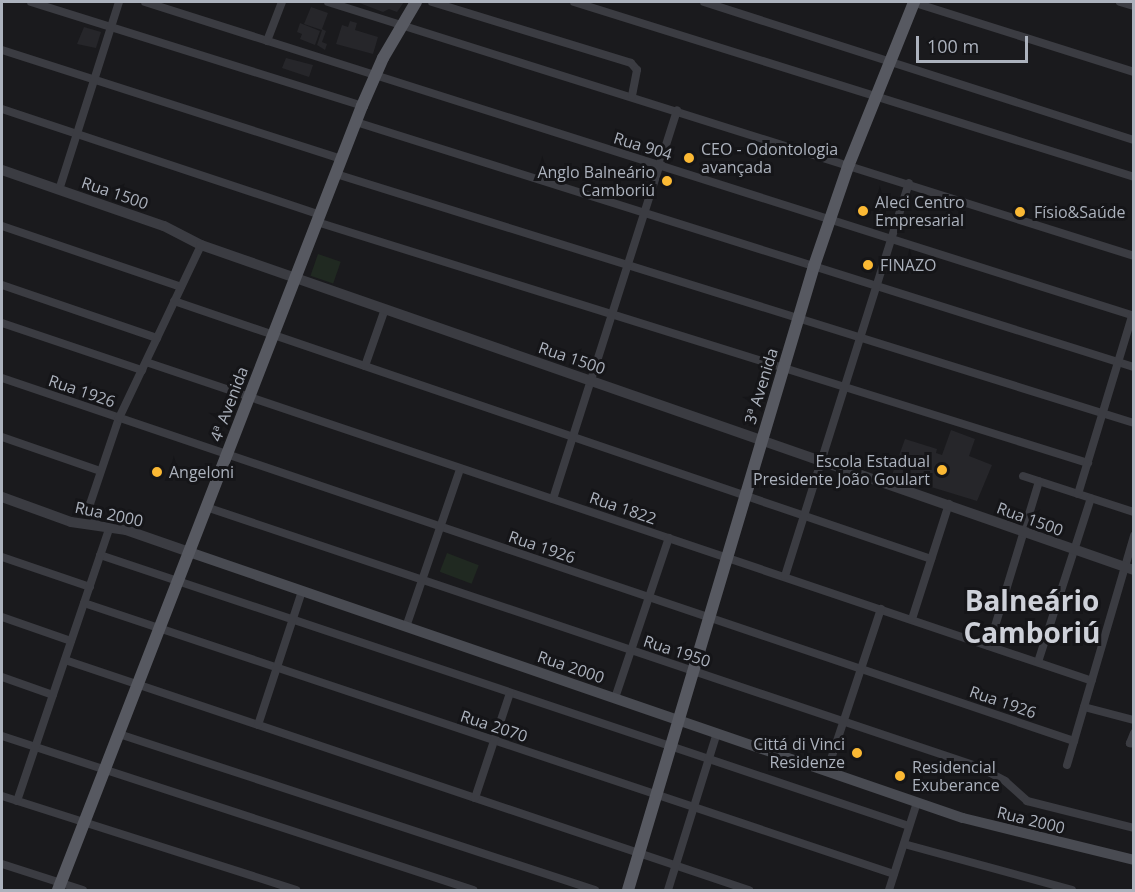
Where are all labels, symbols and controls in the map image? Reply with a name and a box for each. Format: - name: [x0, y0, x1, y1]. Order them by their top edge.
- scale bar: [919, 24, 1032, 62]
- text: 100 m: [927, 34, 979, 58]
- street label: Rua 904: [611, 128, 675, 164]
- place label: CEO - Odontologia avançada: [701, 139, 838, 177]
- marker: CEO - Odontologia avançada: [682, 151, 696, 165]
- place label: Anglo Balneário Camboriú: [537, 162, 655, 200]
- street label: Rua 1500: [79, 173, 151, 213]
- marker: Anglo Balneário Camboriú: [660, 174, 674, 188]
- place label: Aleci Centro Empresarial: [875, 192, 965, 230]
- place label: Físio&Saúde: [1034, 202, 1125, 222]
- marker: Físio&Saúde: [1011, 203, 1029, 221]
- marker: Aleci Centro Empresarial: [856, 204, 870, 218]
- place label: FINAZO: [880, 255, 936, 275]
- marker: FINAZO: [861, 258, 875, 272]
- street label: Rua 1500: [536, 338, 608, 378]
- street label: 3ª Avenida: [740, 346, 782, 426]
- street label: 4ª Avenida: [206, 364, 252, 444]
- street label: Rua 1926: [46, 371, 118, 411]
- place label: Escola Estadual Presidente João Goulart: [753, 451, 930, 489]
- place label: Angeloni: [169, 462, 234, 482]
- marker: Escola Estadual Presidente João Goulart: [935, 463, 949, 477]
- marker: Angeloni: [150, 465, 164, 479]
- street label: Rua 1822: [587, 488, 659, 528]
- street label: Rua 2000: [73, 497, 145, 531]
- street label: Rua 1500: [994, 498, 1066, 540]
- street label: Rua 1926: [506, 527, 578, 567]
- district label: Balneário Camboriú: [964, 583, 1100, 649]
- street label: Rua 1950: [641, 631, 713, 671]
- street label: Rua 2000: [535, 647, 607, 687]
- street label: Rua 1926: [967, 682, 1039, 722]
- street label: Rua 2070: [458, 706, 530, 746]
- place label: Cittá di Vinci Residenze: [753, 734, 845, 772]
- marker: Cittá di Vinci Residenze: [850, 746, 864, 760]
- place label: Residencial Exuberance: [912, 757, 1000, 795]
- marker: Residencial Exuberance: [893, 769, 907, 783]
- street label: Rua 2000: [995, 802, 1067, 838]

